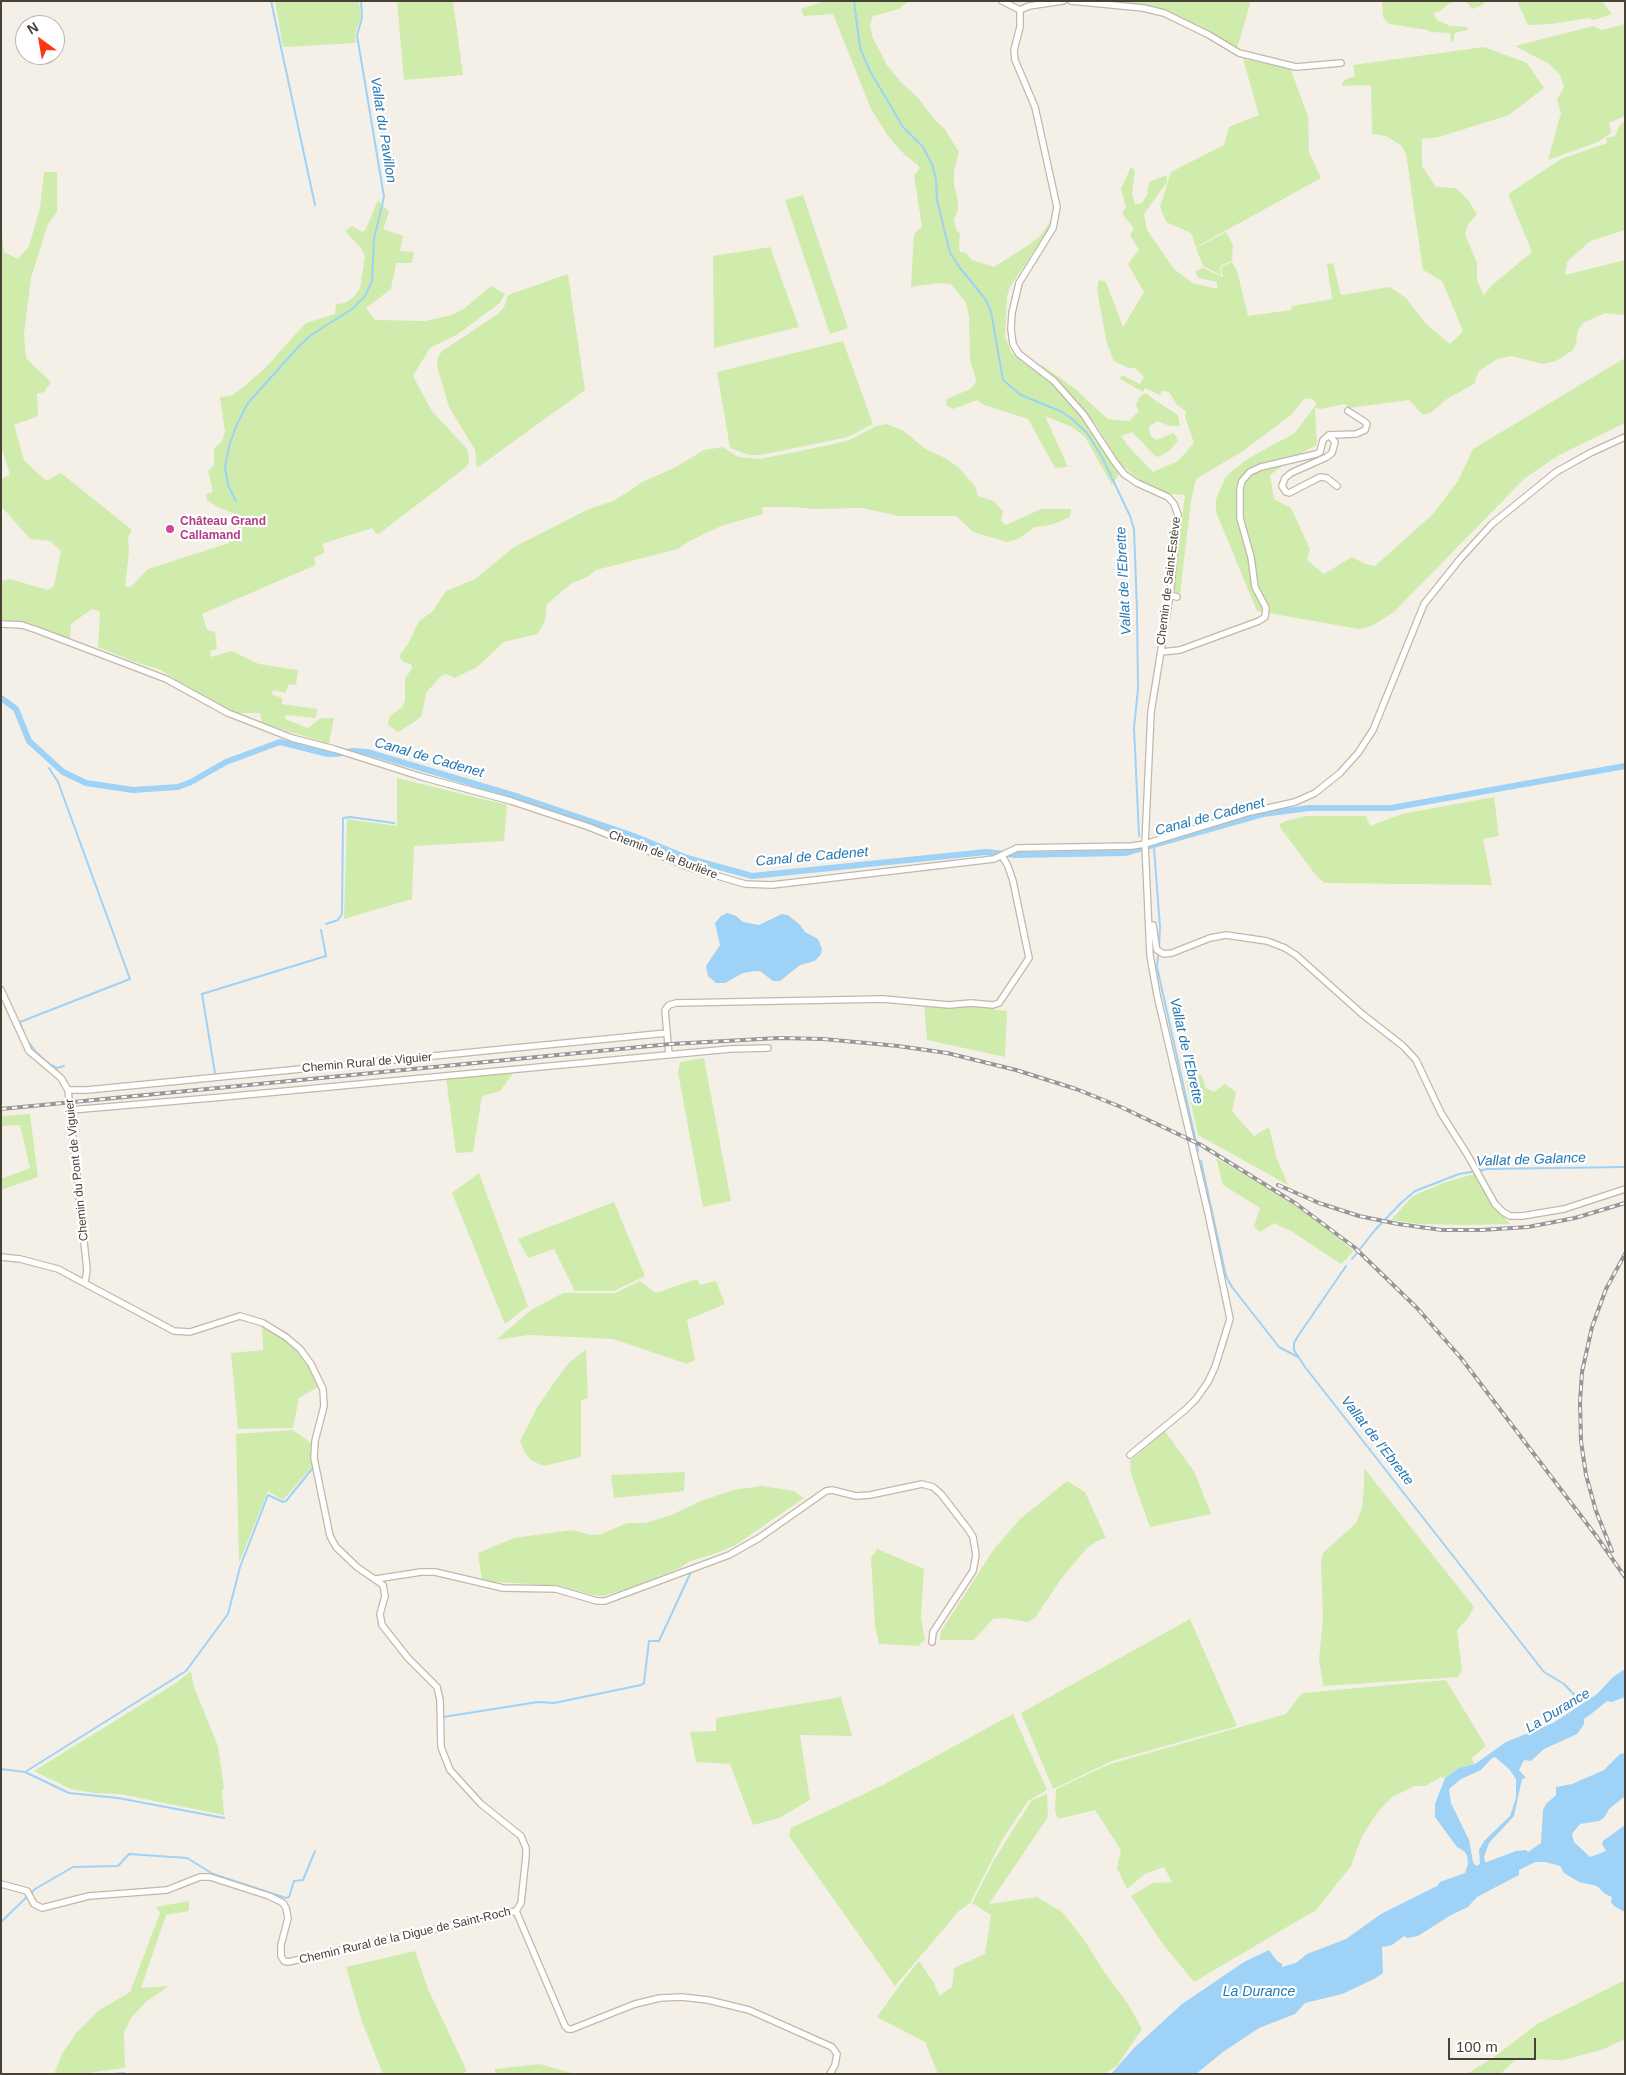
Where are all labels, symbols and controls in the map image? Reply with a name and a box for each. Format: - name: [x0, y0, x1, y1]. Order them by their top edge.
- north arrow: [15, 15, 65, 65]
- text: N: [24, 19, 41, 38]
- water label: Vallat du Pavillon: [366, 76, 400, 184]
- place label: Château Grand Callamand: [180, 515, 266, 543]
- street label: Chemin de Saint-Estève: [1154, 516, 1184, 646]
- marker: Château Grand Callamand: [164, 523, 176, 535]
- water label: Vallat de l'Ebrette: [1113, 526, 1135, 636]
- water label: Canal de Cadenet: [372, 734, 486, 782]
- water label: Canal de Cadenet: [1153, 794, 1267, 840]
- street label: Chemin de la Burlière: [607, 828, 719, 882]
- water label: Canal de Cadenet: [755, 844, 869, 870]
- water label: Vallat de l'Ebrette: [1166, 996, 1206, 1106]
- street label: Chemin Rural de Viguier: [301, 1050, 433, 1076]
- street label: Chemin du Pont de Viguier: [62, 1098, 92, 1242]
- water label: Vallat de Galance: [1476, 1150, 1586, 1170]
- water label: Vallat de l'Ebrette: [1337, 1393, 1417, 1489]
- water label: La Durance: [1523, 1685, 1593, 1737]
- street label: Chemin Rural de la Digue de Saint-Roch: [298, 1905, 512, 1967]
- water label: La Durance: [1223, 1984, 1295, 2000]
- scale bar: [1451, 2028, 1538, 2060]
- text: 100 m: [1456, 2038, 1498, 2055]

